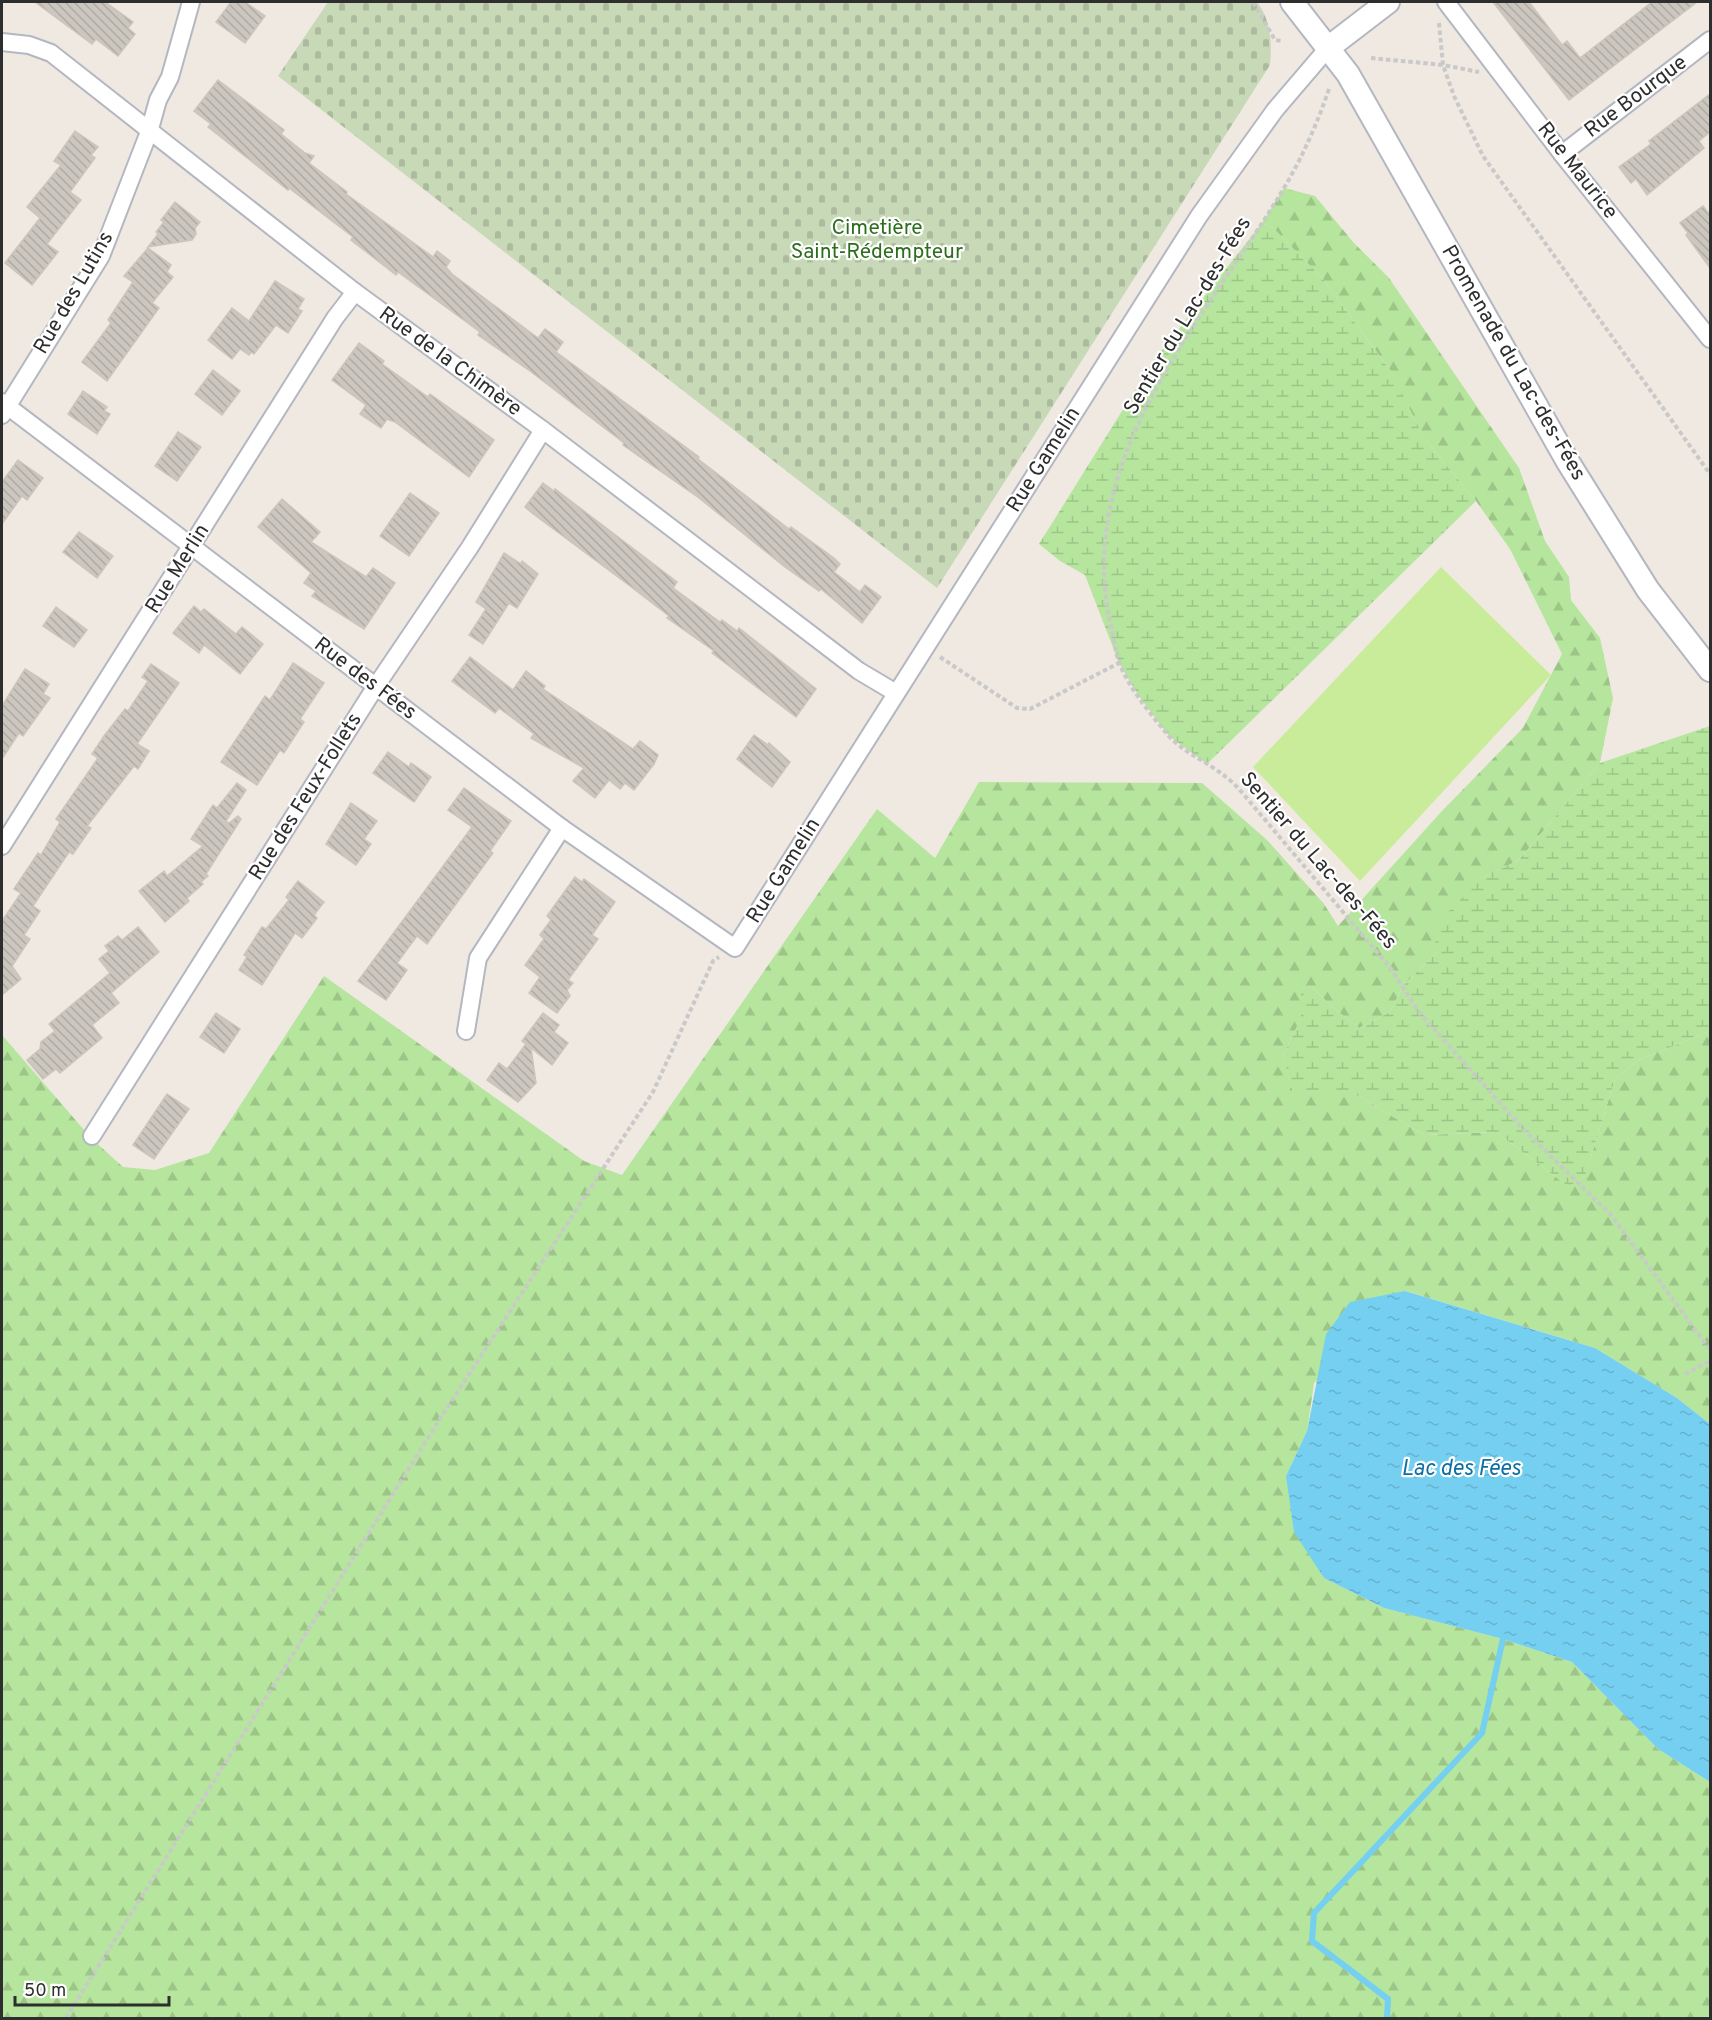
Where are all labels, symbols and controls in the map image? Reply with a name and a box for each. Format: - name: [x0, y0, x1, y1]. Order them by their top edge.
- street label: Rue Bourque: [1579, 50, 1693, 144]
- street label: Rue Maurice: [1531, 117, 1623, 225]
- street label: Sentier du Lac-des-Fées: [1118, 212, 1258, 420]
- park label: Cimetière Saint-Rédempteur: [791, 215, 963, 266]
- street label: Rue des Lutins: [28, 227, 120, 359]
- street label: Promenade du Lac-des-Fées: [1435, 241, 1591, 485]
- street label: Rue de la Chimère: [373, 301, 527, 423]
- street label: Rue Gamelin: [1001, 402, 1087, 518]
- street label: Rue Merlin: [140, 519, 216, 619]
- street label: Rue des Fées: [308, 632, 422, 726]
- street label: Rue des Feux-Follets: [243, 708, 369, 886]
- street label: Sentier du Lac-des-Fées: [1234, 767, 1402, 955]
- street label: Rue Gamelin: [741, 813, 827, 929]
- water label: Lac des Fées: [1401, 1456, 1522, 1483]
- scale bar: [15, 1969, 170, 2007]
- text: 50 m: [24, 1980, 66, 2003]

